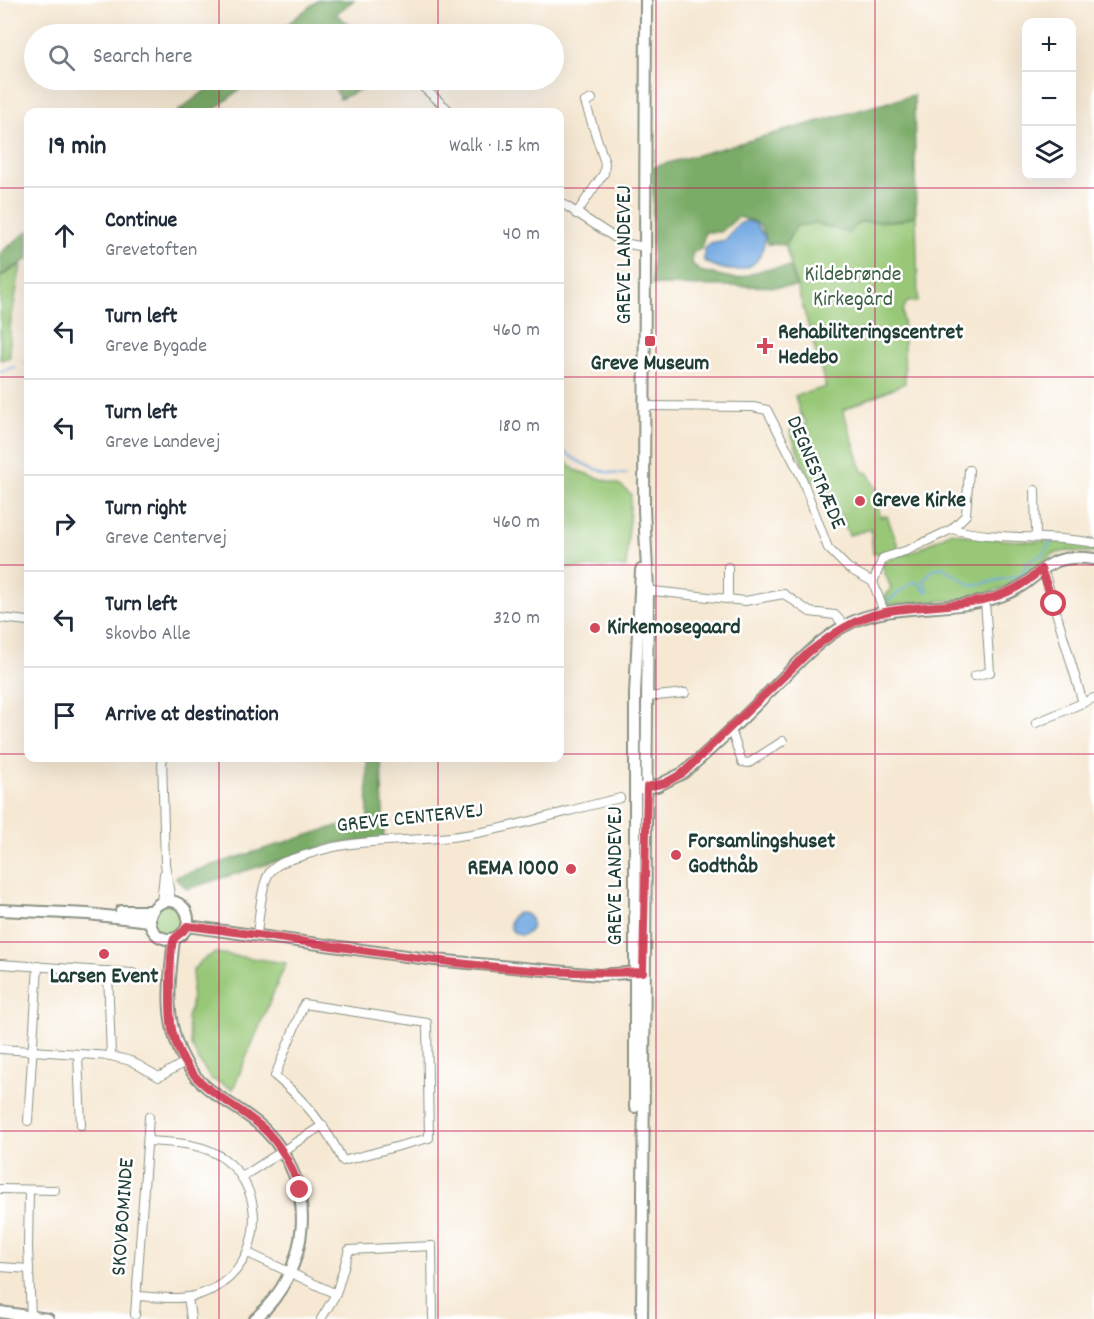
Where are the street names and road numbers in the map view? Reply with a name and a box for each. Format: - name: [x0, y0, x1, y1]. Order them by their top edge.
- street label: GREVE LANDEVEJ: [610, 185, 641, 325]
- street label: DEGNESTRÆDE: [777, 411, 853, 535]
- street label: GREVE CENTERVEJ: [335, 796, 485, 842]
- street label: GREVE LANDEVEJ: [601, 806, 632, 946]
- street label: SKOVBOMINDE: [104, 1157, 144, 1277]

